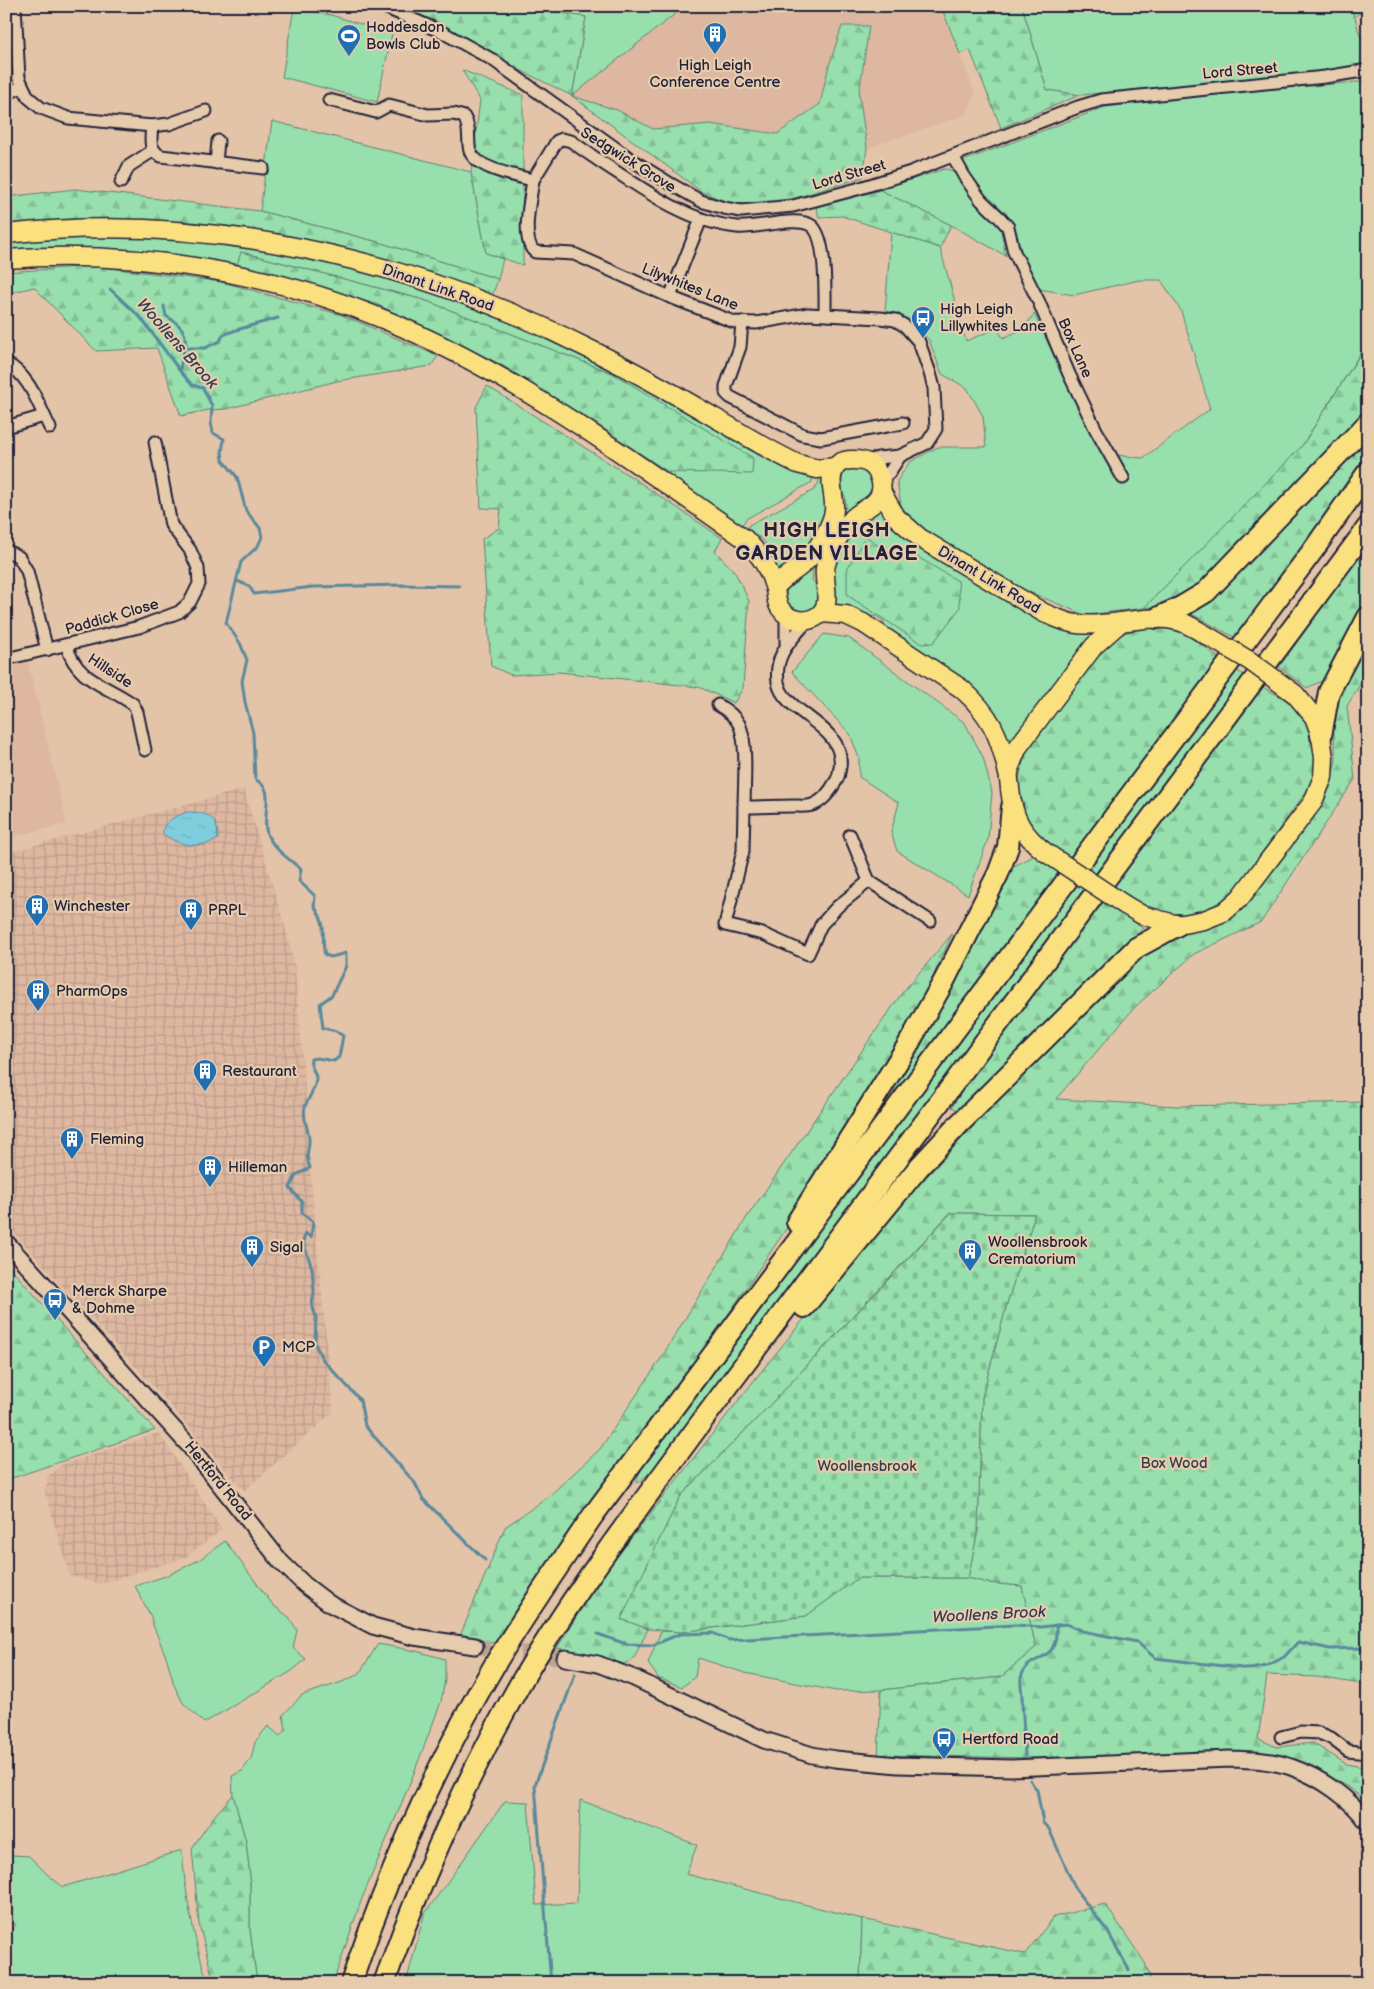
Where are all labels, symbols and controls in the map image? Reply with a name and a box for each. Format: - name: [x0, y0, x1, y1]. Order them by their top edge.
- place label: Hoddesdon Bowls Club: [366, 18, 445, 54]
- building icon: High Leigh Conference Centre: [702, 21, 728, 55]
- sports icon: Hoddesdon Bowls Club: [336, 23, 362, 57]
- place label: High Leigh Conference Centre: [650, 56, 780, 92]
- street label: Lord Street: [1202, 58, 1279, 84]
- street label: Sedgwick Grove: [577, 123, 679, 197]
- street label: Lord Street: [810, 155, 888, 195]
- street label: Lilywhites Lane: [639, 259, 741, 315]
- street label: Dinant Link Road: [380, 260, 496, 316]
- water label: Woollens Brook: [133, 295, 222, 394]
- place label: High Leigh Lillywhites Lane: [940, 300, 1046, 336]
- bus stop icon: High Leigh Lillywhites Lane: [910, 305, 936, 339]
- street label: Box Lane: [1053, 315, 1097, 381]
- district label: HIGH LEIGH GARDEN VILLAGE: [736, 519, 918, 566]
- street label: Dinant Link Road: [934, 542, 1044, 618]
- street label: Paddick Close: [63, 595, 161, 639]
- street label: Hillside: [84, 650, 136, 693]
- building icon: Winchester: [24, 893, 50, 927]
- place label: Winchester: [54, 897, 131, 916]
- building icon: PRPL: [178, 897, 204, 931]
- place label: PRPL: [208, 901, 247, 920]
- building icon: PharmOps: [25, 978, 51, 1012]
- place label: PharmOps: [56, 982, 128, 1001]
- building icon: Restaurant: [192, 1058, 218, 1092]
- place label: Restaurant: [222, 1062, 297, 1081]
- building icon: Fleming: [59, 1126, 85, 1160]
- place label: Fleming: [90, 1130, 144, 1149]
- building icon: Hilleman: [197, 1154, 223, 1188]
- place label: Hilleman: [228, 1158, 287, 1177]
- place label: Woollensbrook Crematorium: [988, 1233, 1088, 1269]
- building icon: Sigal: [239, 1234, 265, 1268]
- place label: Sigal: [270, 1238, 303, 1257]
- building icon: Woollensbrook Crematorium: [957, 1238, 983, 1272]
- place label: Merck Sharpe & Dohme: [72, 1282, 167, 1318]
- bus stop icon: Merck Sharpe & Dohme: [42, 1287, 68, 1321]
- parking icon: MCP: [251, 1334, 277, 1368]
- place label: MCP: [282, 1338, 316, 1357]
- street label: Hertford Road: [180, 1437, 256, 1525]
- park label: Box Wood: [1140, 1454, 1208, 1473]
- park label: Woollensbrook: [817, 1457, 917, 1476]
- water label: Woollens Brook: [932, 1602, 1047, 1627]
- bus stop icon: Hertford Road: [931, 1726, 957, 1760]
- place label: Hertford Road: [962, 1730, 1059, 1749]

